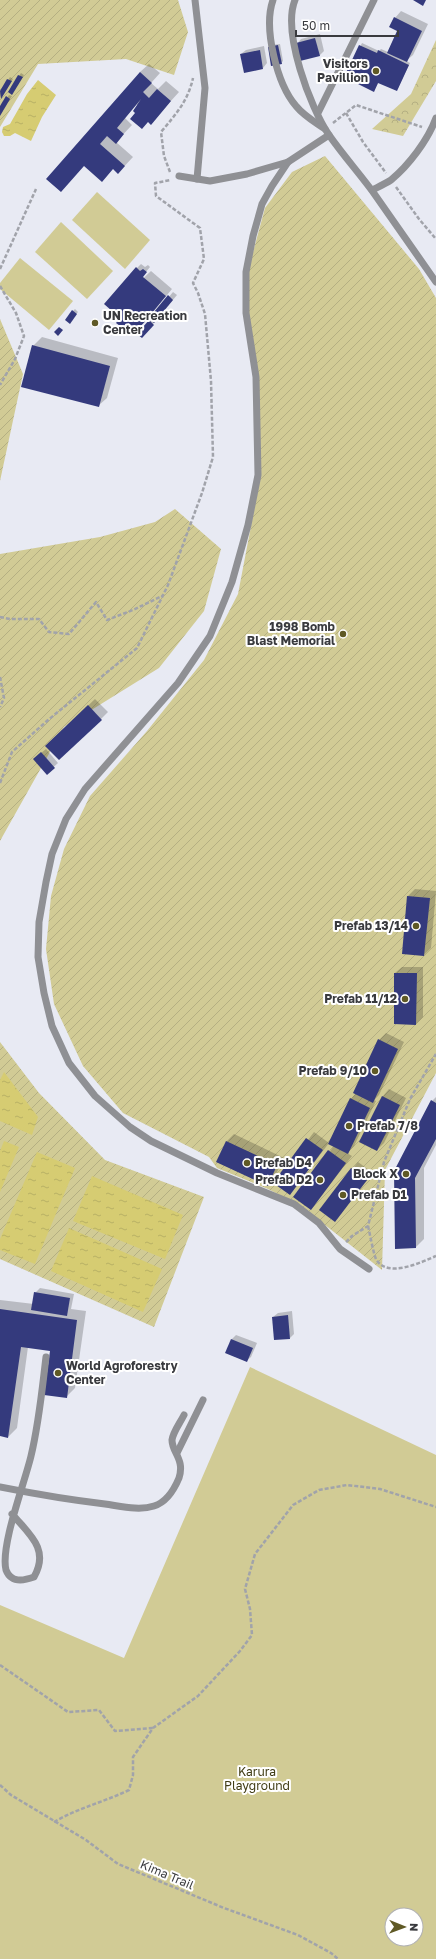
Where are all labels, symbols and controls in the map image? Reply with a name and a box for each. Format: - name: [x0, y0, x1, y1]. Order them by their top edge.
- scale bar: [296, 12, 398, 38]
- text: 50 m: [302, 18, 330, 33]
- place label: Visitors Pavillion: [317, 56, 368, 85]
- marker: Visitors Pavillion: [371, 66, 381, 76]
- place label: UN Recreation Center: [103, 308, 187, 337]
- marker: UN Recreation Center: [90, 318, 100, 328]
- place label: 1998 Bomb Blast Memorial: [247, 619, 336, 648]
- marker: 1998 Bomb Blast Memorial: [338, 629, 348, 639]
- place label: Prefab 13/14: [334, 918, 408, 933]
- marker: Prefab 13/14: [411, 921, 421, 931]
- place label: Prefab 11/12: [324, 991, 397, 1006]
- marker: Prefab 11/12: [400, 994, 410, 1004]
- place label: Prefab 9/10: [299, 1063, 367, 1078]
- marker: Prefab 9/10: [370, 1066, 380, 1076]
- place label: Prefab 7/8: [357, 1118, 418, 1133]
- marker: Prefab 7/8: [344, 1121, 354, 1131]
- place label: Prefab D4: [255, 1155, 313, 1170]
- marker: Prefab D4: [242, 1158, 252, 1168]
- place label: Block X: [353, 1166, 398, 1181]
- marker: Block X: [401, 1169, 411, 1179]
- place label: Prefab D2: [255, 1172, 312, 1187]
- marker: Prefab D2: [315, 1175, 325, 1185]
- place label: Prefab D1: [351, 1187, 407, 1202]
- marker: Prefab D1: [338, 1190, 348, 1200]
- place label: World Agroforestry Center: [66, 1358, 179, 1387]
- marker: World Agroforestry Center: [53, 1368, 63, 1378]
- park label: Karura Playground: [224, 1764, 290, 1793]
- street label: Kima Trail: [138, 1857, 196, 1893]
- north arrow: [384, 1907, 424, 1947]
- text: N: [408, 1923, 421, 1931]

